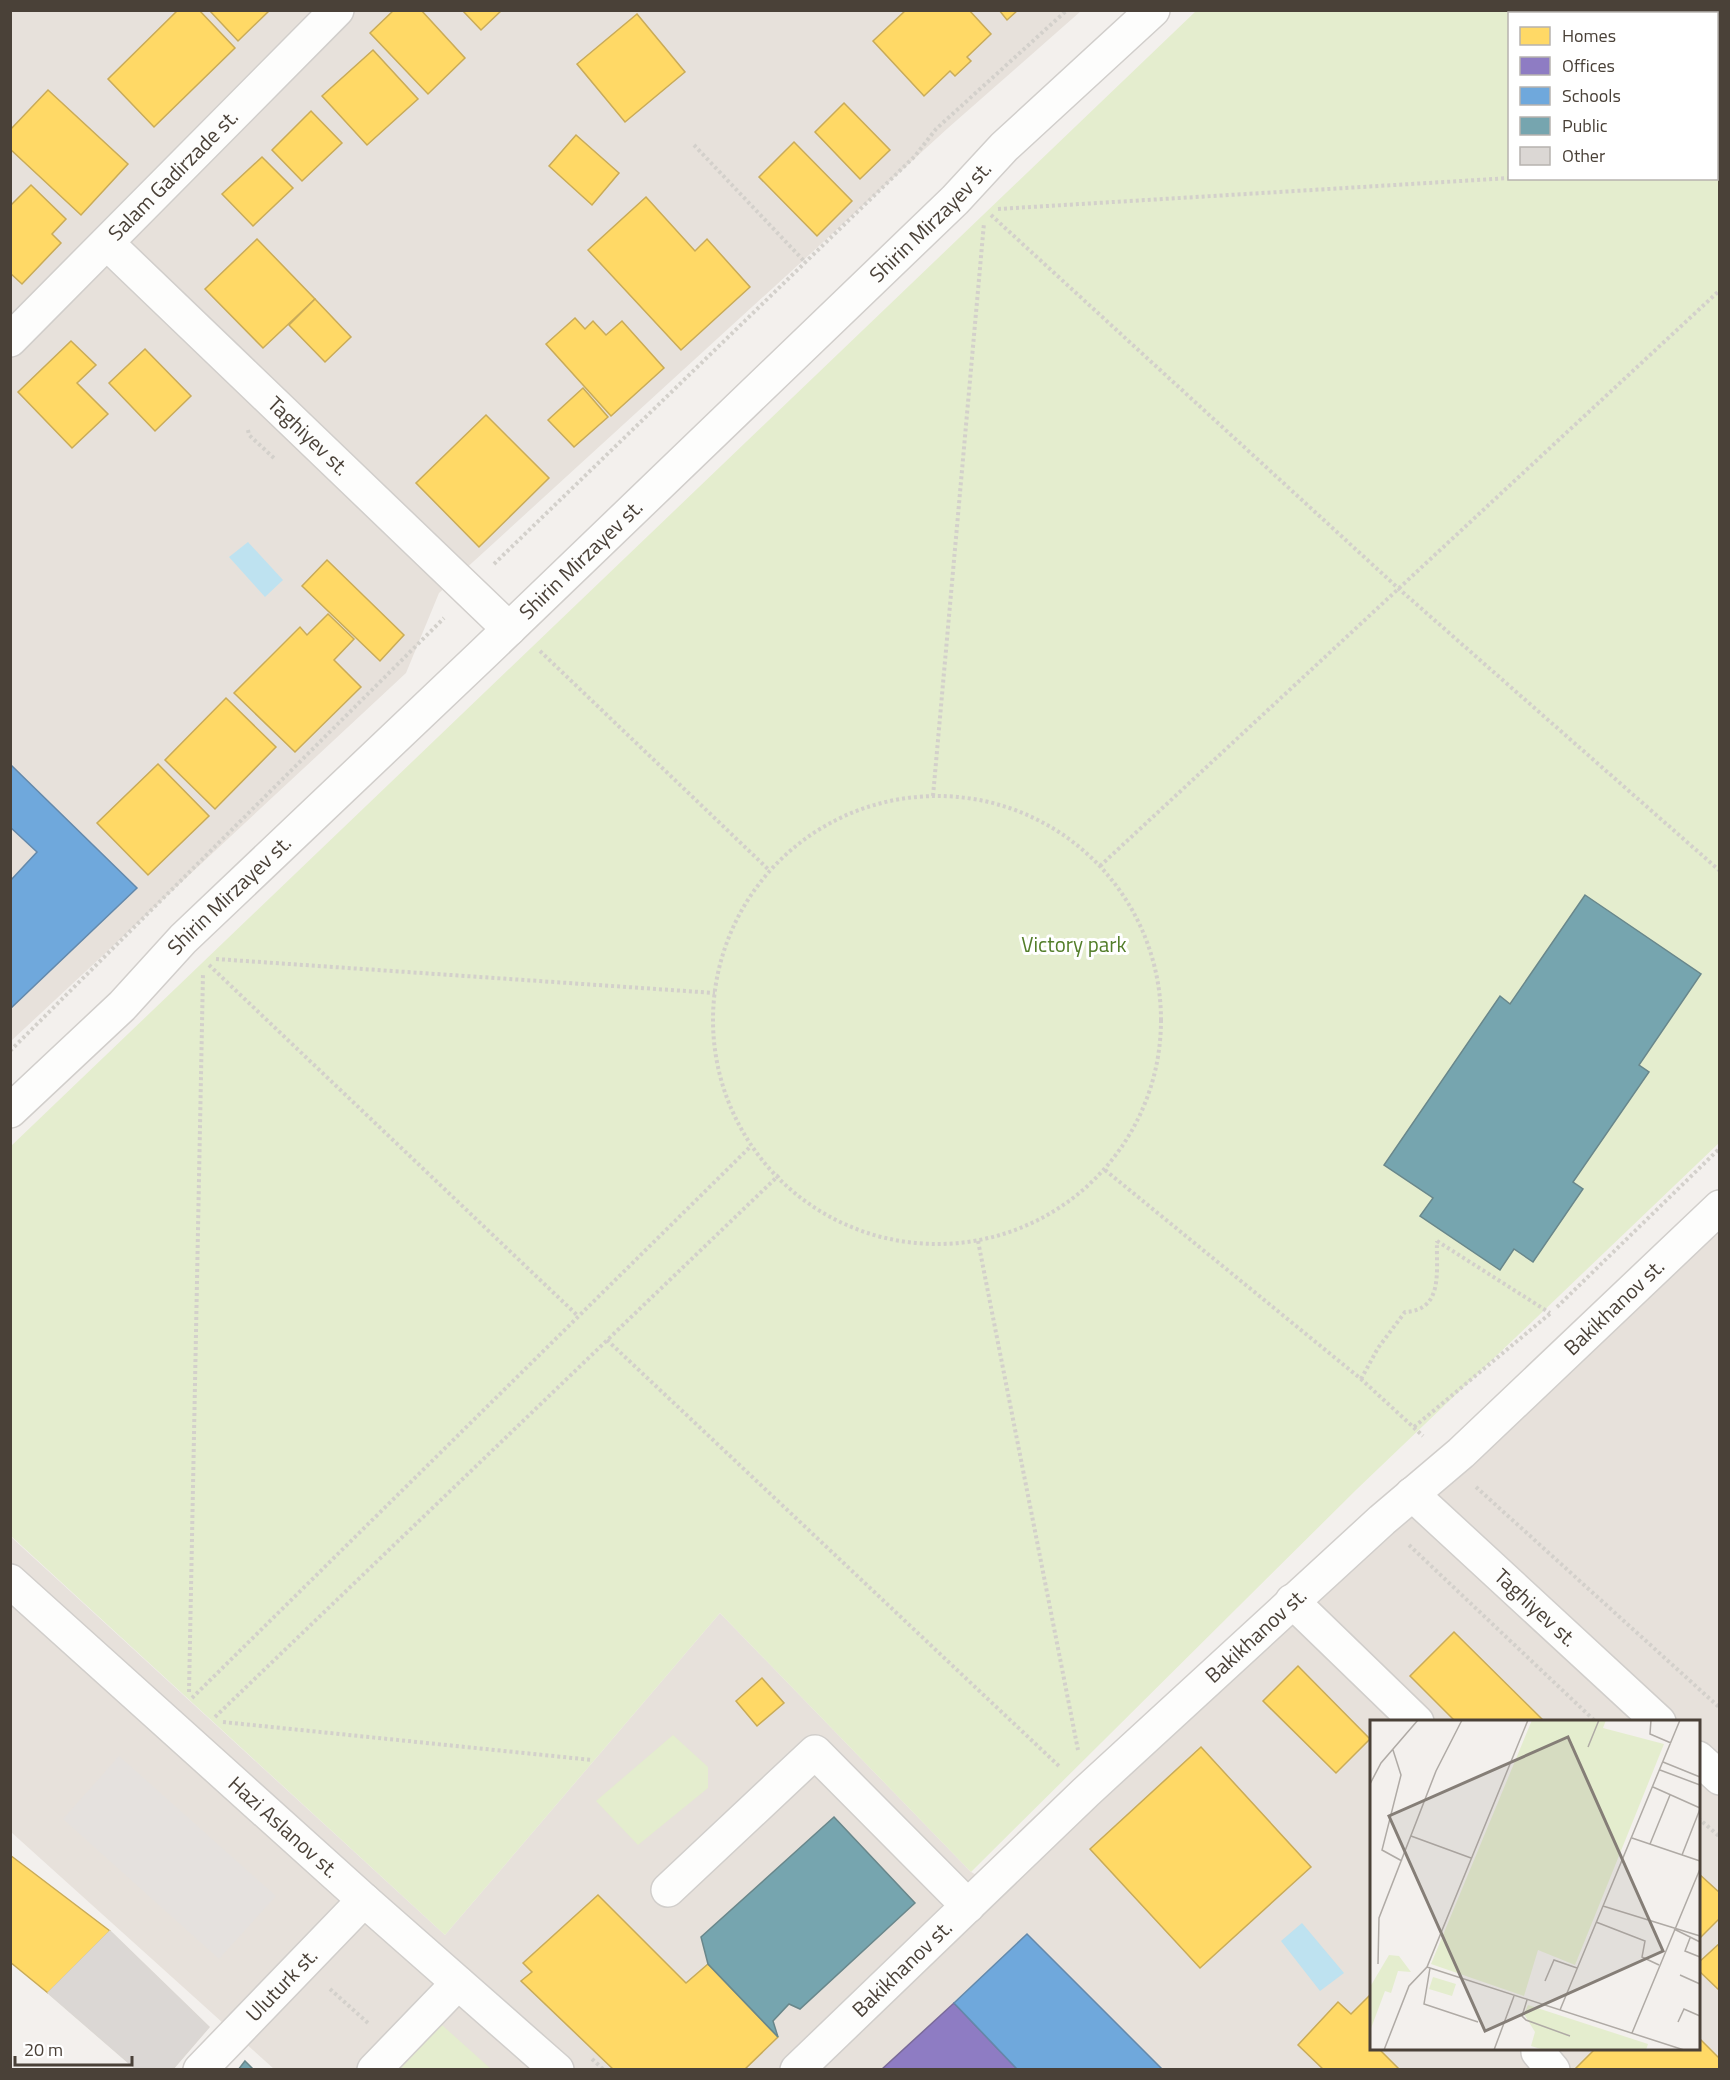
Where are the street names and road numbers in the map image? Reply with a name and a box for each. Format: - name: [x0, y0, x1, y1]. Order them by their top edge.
- street label: Salam Gadirzade st.: [100, 101, 245, 248]
- street label: Shirin Mirzayev st.: [861, 153, 999, 290]
- street label: Taghiyev st.: [261, 388, 357, 483]
- street label: Shirin Mirzayev st.: [511, 491, 650, 626]
- street label: Shirin Mirzayev st.: [159, 827, 298, 962]
- street label: Bakikhanov st.: [1556, 1251, 1671, 1363]
- street label: Taghiyev st.: [1487, 1560, 1585, 1654]
- street label: Bakikhanov st.: [1197, 1580, 1314, 1690]
- street label: Hazi Aslanov st.: [221, 1768, 347, 1885]
- street label: Bakikhanov st.: [844, 1912, 959, 2024]
- street label: Uluturk st.: [238, 1940, 325, 2029]

